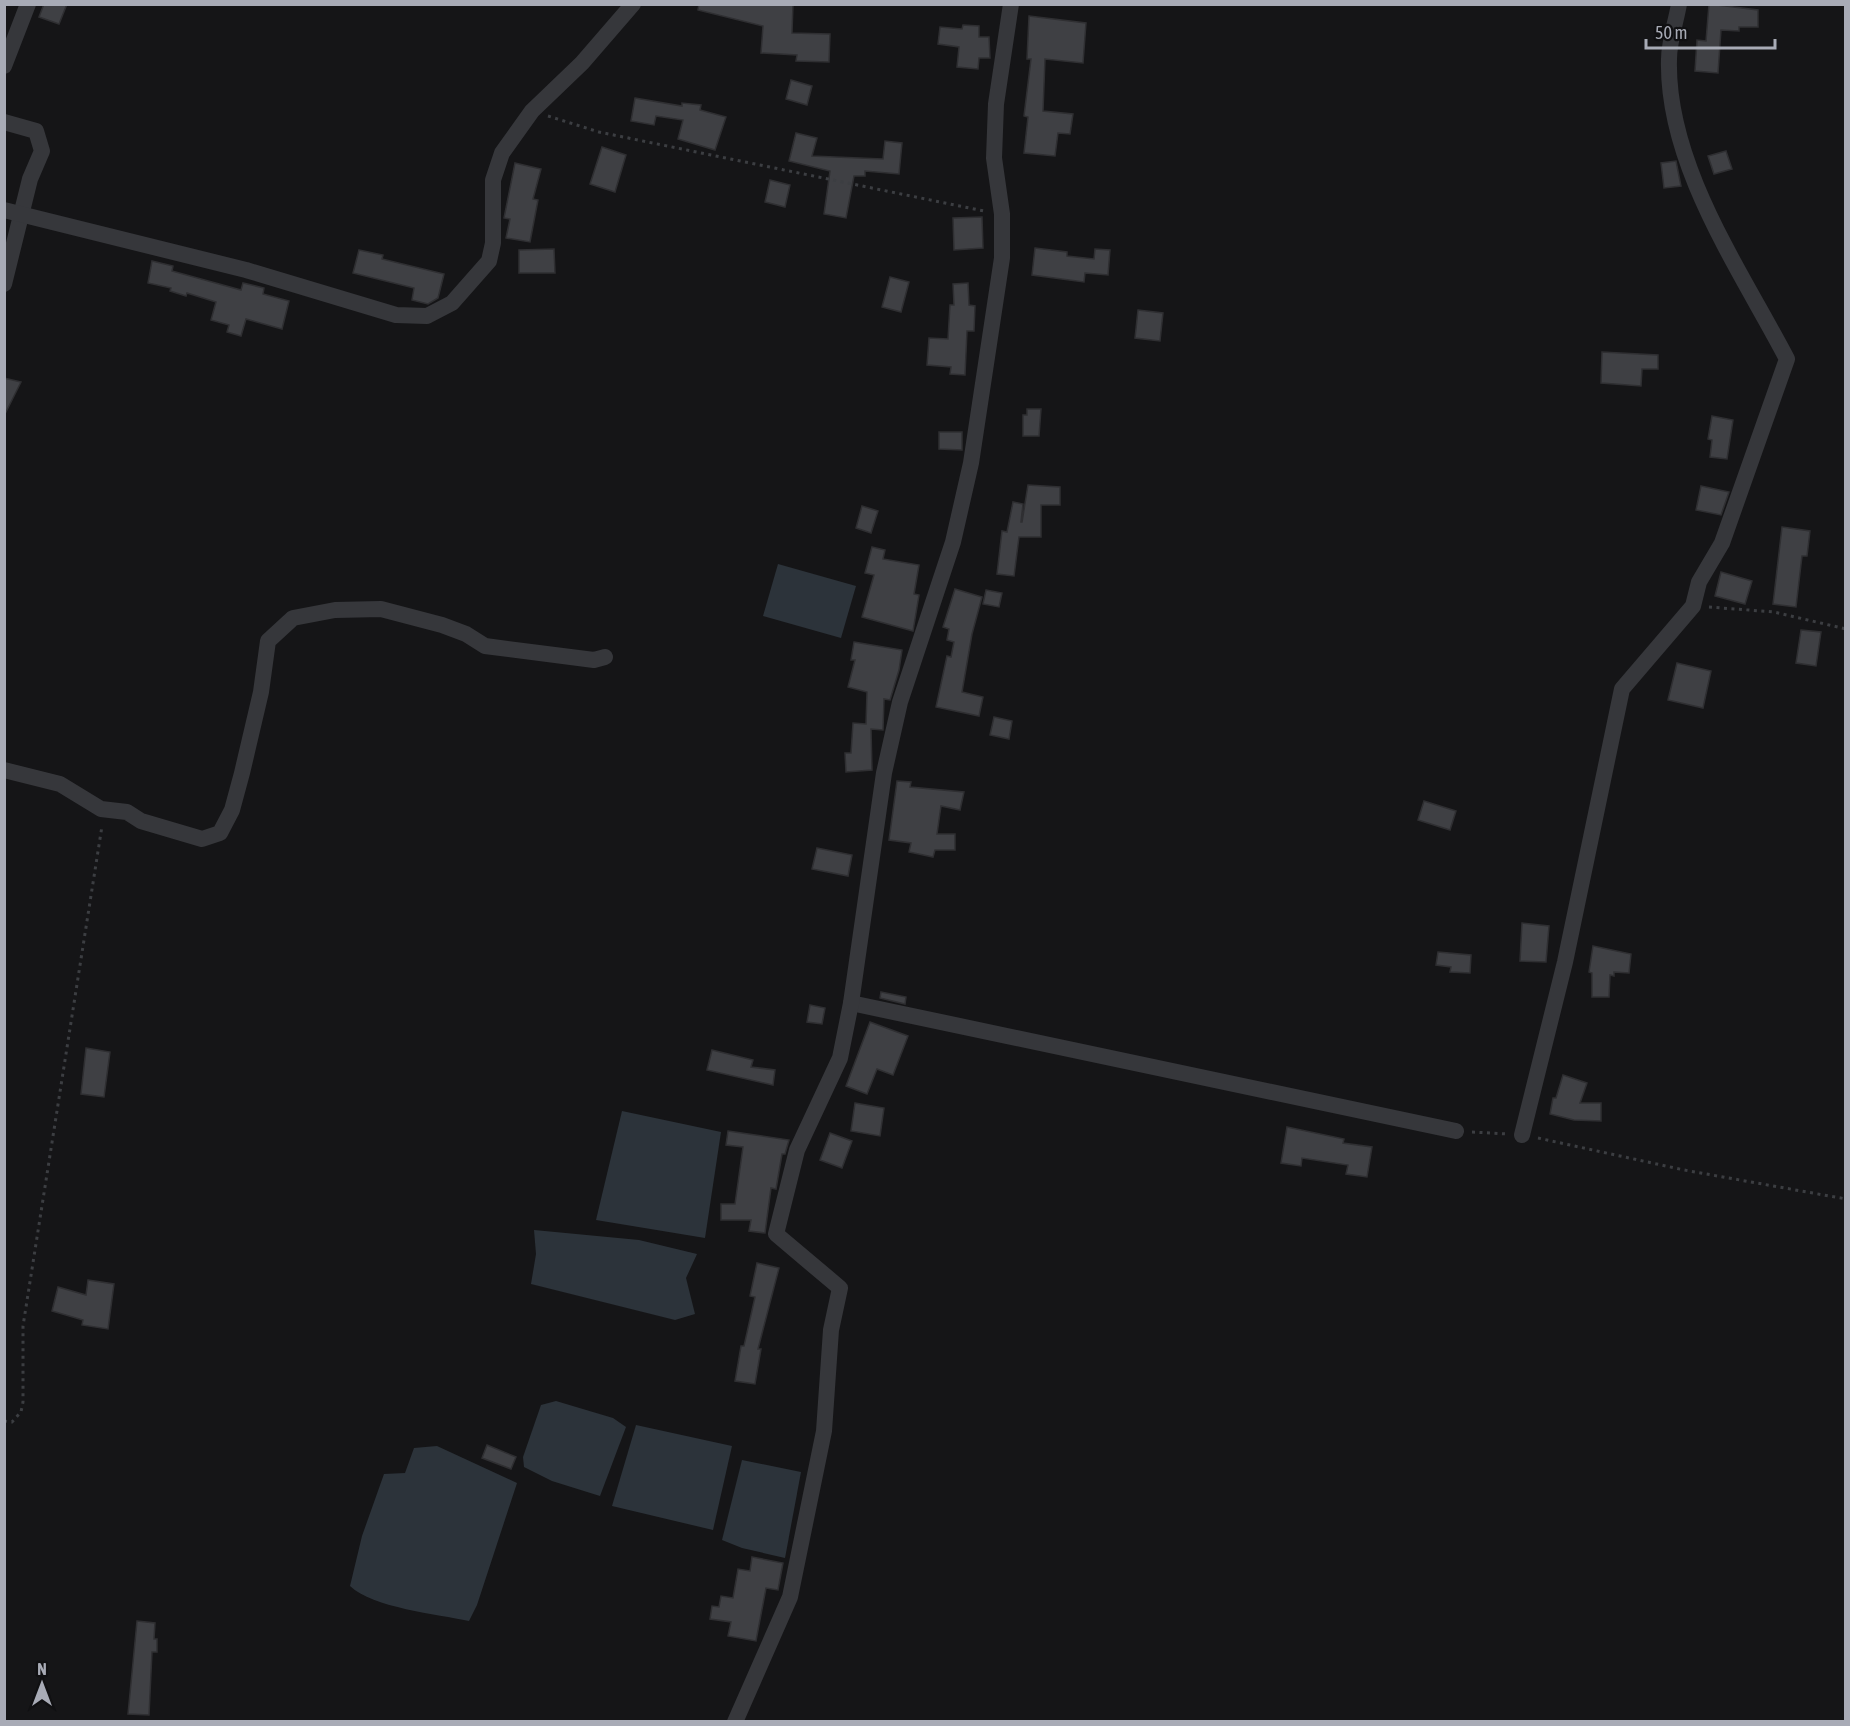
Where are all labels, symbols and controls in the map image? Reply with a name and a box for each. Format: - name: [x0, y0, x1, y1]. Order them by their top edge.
- scale bar: [1646, 12, 1775, 50]
- text: 50 m: [1655, 22, 1687, 43]
- north arrow: [12, 1654, 72, 1714]
- text: N: [37, 1660, 47, 1678]

